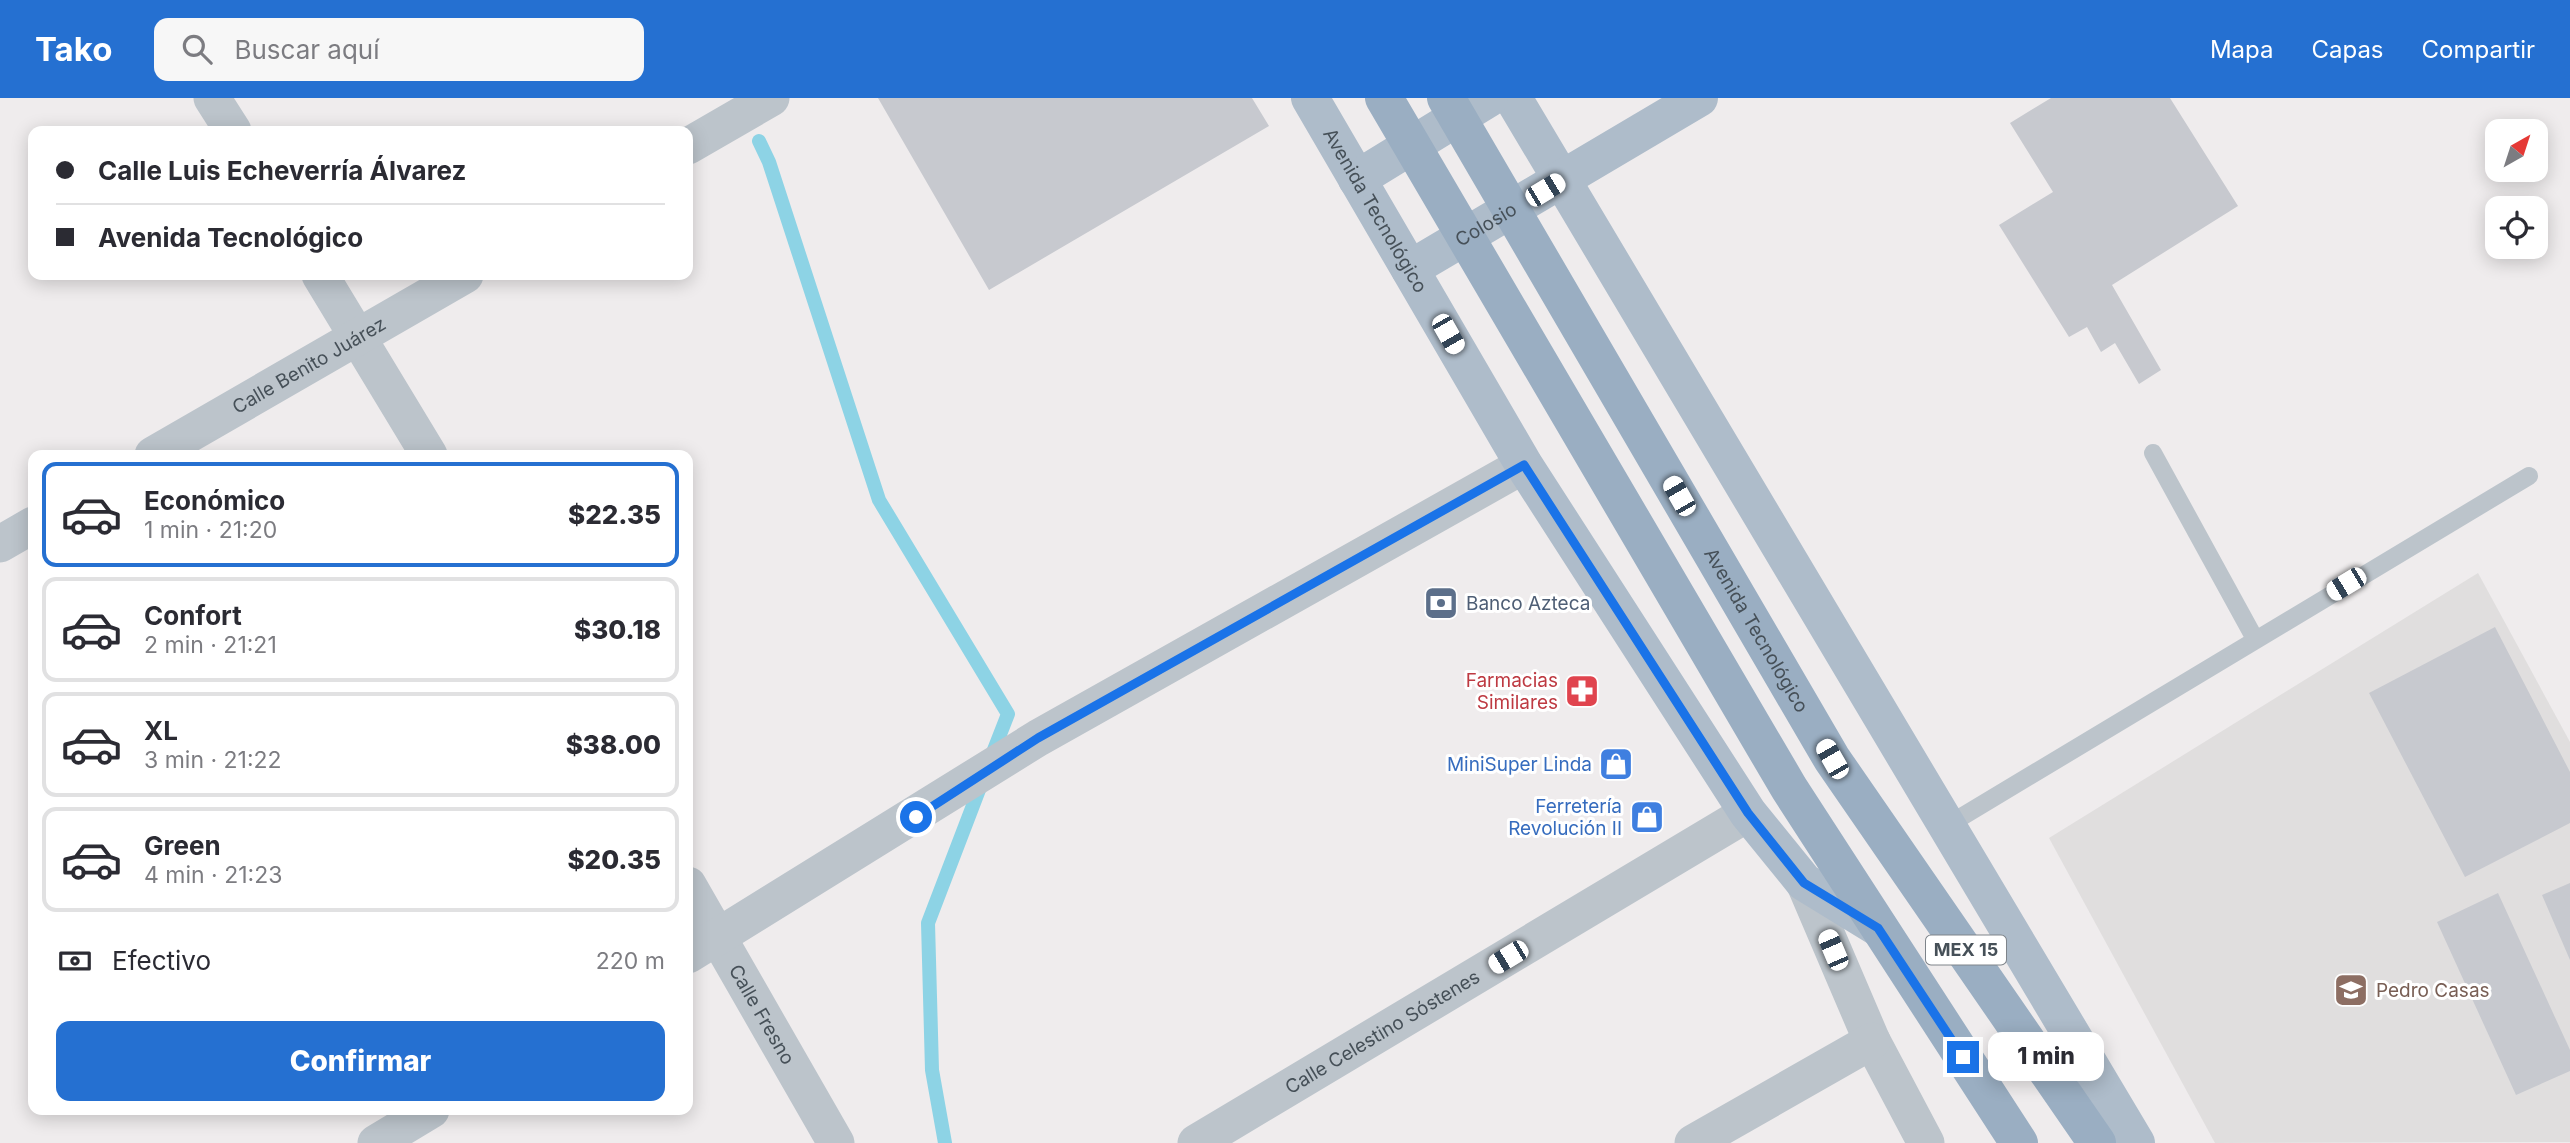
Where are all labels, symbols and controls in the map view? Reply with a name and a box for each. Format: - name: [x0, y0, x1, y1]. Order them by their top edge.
- search box: [154, 18, 644, 81]
- text: Tako: [35, 29, 112, 69]
- icon: search: [178, 30, 216, 68]
- text: Buscar aquí: [234, 34, 380, 65]
- text: Mapa: [2210, 35, 2273, 64]
- text: Capas: [2311, 35, 2384, 64]
- text: Compartir: [2422, 35, 2535, 64]
- north arrow: [2485, 119, 2548, 182]
- map controls: [2485, 119, 2548, 259]
- street label: Avenida Tecnológico: [1318, 124, 1432, 297]
- text: Calle Luis Echeverría Álvarez: [98, 155, 466, 186]
- car: [1522, 170, 1569, 210]
- button: locate: [2485, 196, 2548, 259]
- street label: Colosio: [1451, 198, 1521, 252]
- text: Avenida Tecnológico: [98, 222, 363, 253]
- car: [1429, 311, 1468, 357]
- street label: Calle Benito Juárez: [228, 312, 390, 419]
- car: [1660, 473, 1699, 519]
- icon: car: [60, 483, 123, 546]
- text: Económico: [144, 485, 285, 516]
- text: $22.35: [568, 499, 661, 530]
- text: 1 min · 21:20: [144, 516, 277, 544]
- street label: Avenida Tecnológico: [1699, 544, 1813, 717]
- car: [2323, 564, 2370, 604]
- bank icon: Banco Azteca: [1422, 584, 1460, 622]
- place label: Banco Azteca: [1466, 592, 1590, 615]
- icon: car: [60, 598, 123, 661]
- text: Confort: [144, 600, 242, 631]
- text: $30.18: [574, 614, 661, 645]
- text: 2 min · 21:21: [144, 631, 277, 659]
- place label: Farmacias Similares: [1466, 669, 1558, 714]
- pharmacy icon: Farmacias Similares: [1563, 672, 1601, 710]
- icon: car: [60, 713, 123, 776]
- text: XL: [144, 715, 178, 746]
- text: $38.00: [566, 729, 661, 760]
- car: [1813, 736, 1852, 782]
- shop icon: MiniSuper Linda: [1597, 745, 1635, 783]
- text: 3 min · 21:22: [144, 746, 282, 774]
- place label: MiniSuper Linda: [1447, 753, 1592, 776]
- place label: Ferretería Revolución II: [1508, 795, 1622, 840]
- shop icon: Ferretería Revolución II: [1628, 798, 1666, 836]
- route start: [900, 801, 932, 833]
- icon: car: [60, 828, 123, 891]
- text: Green: [144, 830, 221, 861]
- text: $20.35: [567, 844, 661, 875]
- text: 4 min · 21:23: [144, 861, 282, 889]
- car: [1816, 927, 1851, 973]
- road number: MEX 15: [1926, 936, 2006, 964]
- car: [1485, 937, 1532, 977]
- icon: cash: [56, 942, 94, 980]
- text: Efectivo: [112, 945, 211, 976]
- text: 220 m: [596, 947, 665, 975]
- street label: Calle Fresno: [724, 960, 799, 1069]
- street label: Calle Celestino Sóstenes: [1281, 965, 1484, 1099]
- school or university icon: Pedro Casas: [2332, 971, 2370, 1009]
- place label: Pedro Casas: [2376, 979, 2490, 1002]
- button: Confirmar: [56, 1021, 665, 1101]
- callout: 1 min: [1988, 1032, 2103, 1082]
- route end: [1947, 1041, 1979, 1073]
- text: 1 min: [2017, 1042, 2075, 1070]

